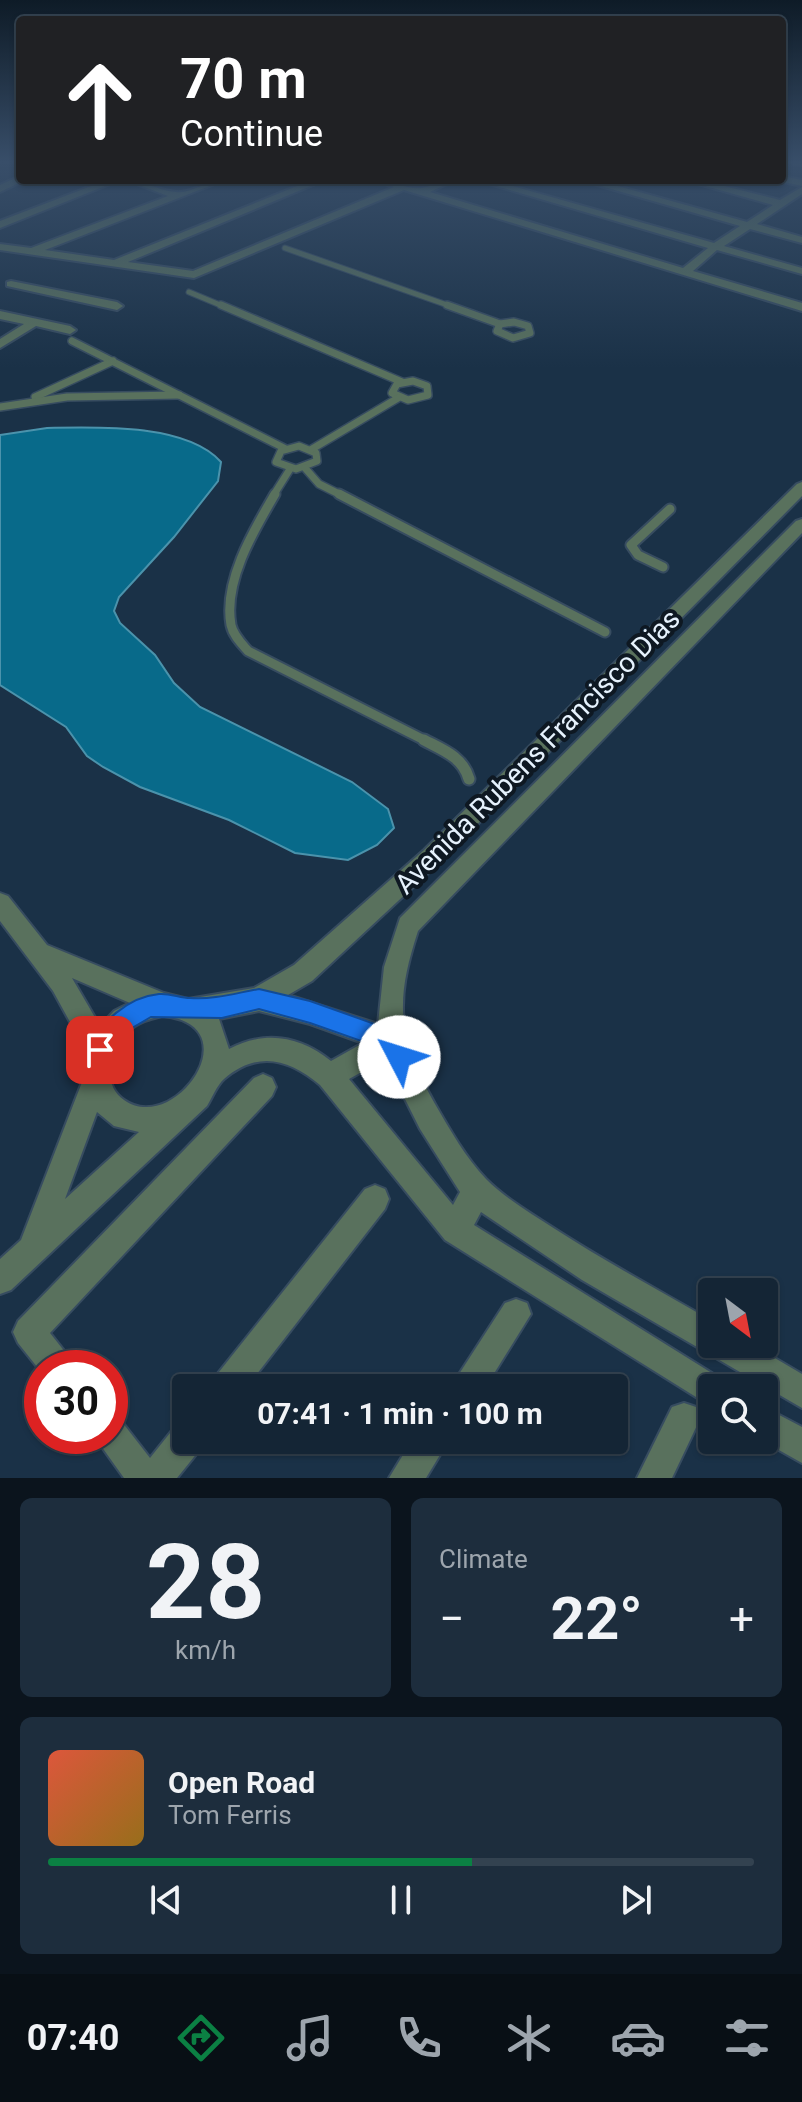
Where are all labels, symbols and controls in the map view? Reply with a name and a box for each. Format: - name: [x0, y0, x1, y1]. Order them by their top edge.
- text: 70 m: [180, 46, 307, 112]
- icon: ahead: [48, 48, 152, 152]
- text: Continue: [180, 113, 323, 155]
- street label: Avenida Rubens Francisco Dias: [388, 602, 687, 901]
- position arrow: [357, 1015, 441, 1099]
- pin: [66, 1016, 134, 1084]
- icon: arrive: [78, 1028, 122, 1072]
- north arrow: [698, 1278, 778, 1358]
- map controls: [698, 1278, 778, 1454]
- speed limit sign: 30: [24, 1350, 128, 1454]
- button: search: [698, 1374, 778, 1454]
- text: 07:41 · 1 min · 100 m: [257, 1396, 543, 1431]
- text: 28: [146, 1522, 265, 1643]
- text: Climate: [439, 1544, 528, 1574]
- text: 22°: [550, 1583, 643, 1654]
- text: −: [439, 1593, 464, 1645]
- text: +: [729, 1593, 754, 1645]
- text: km/h: [175, 1635, 236, 1665]
- text: Open Road: [168, 1765, 315, 1800]
- text: Tom Ferris: [168, 1800, 292, 1830]
- icon: previous: [144, 1878, 188, 1922]
- icon: pause: [379, 1878, 423, 1922]
- icon: next: [614, 1878, 658, 1922]
- icon: directions: [173, 2010, 229, 2066]
- icon: music: [282, 2010, 338, 2066]
- icon: phone: [391, 2010, 447, 2066]
- icon: climate: [501, 2010, 557, 2066]
- icon: car: [610, 2010, 666, 2066]
- icon: filters: [719, 2010, 775, 2066]
- text: 07:40: [27, 2017, 119, 2059]

